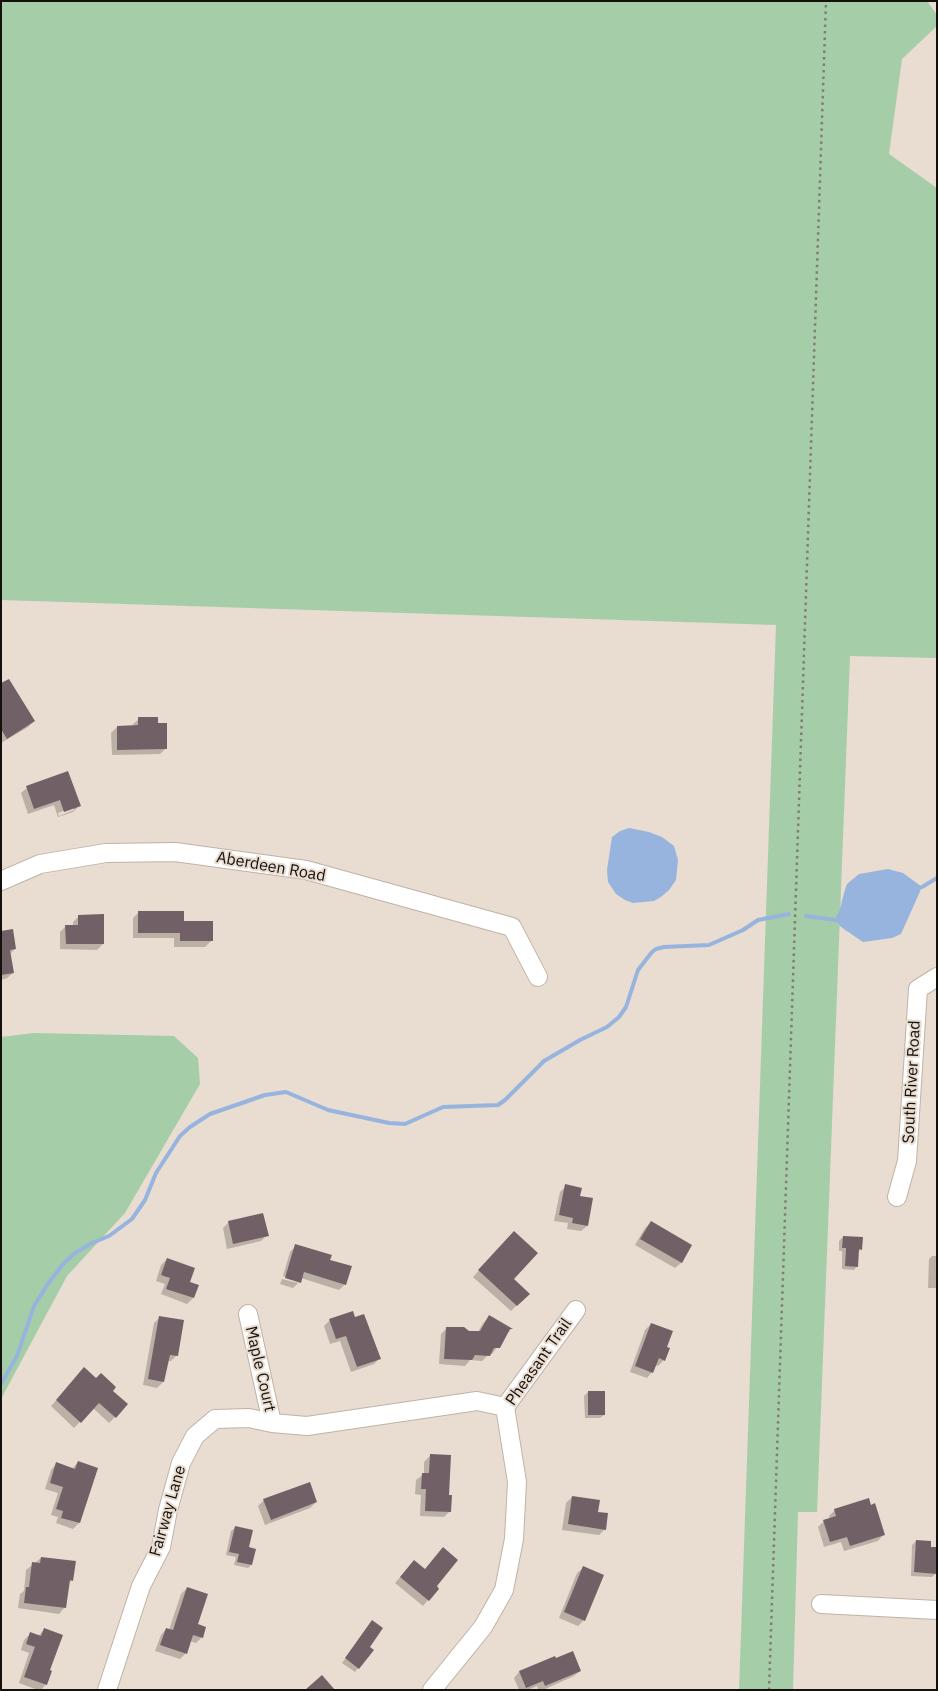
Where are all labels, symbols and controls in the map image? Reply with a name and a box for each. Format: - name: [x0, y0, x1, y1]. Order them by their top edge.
- street label: Aberdeen Road: [215, 848, 327, 886]
- street label: South River Road: [899, 1020, 925, 1144]
- street label: Pheasant Trail: [502, 1315, 576, 1409]
- street label: Maple Court: [241, 1324, 279, 1414]
- street label: Fairway Lane: [146, 1463, 190, 1559]

